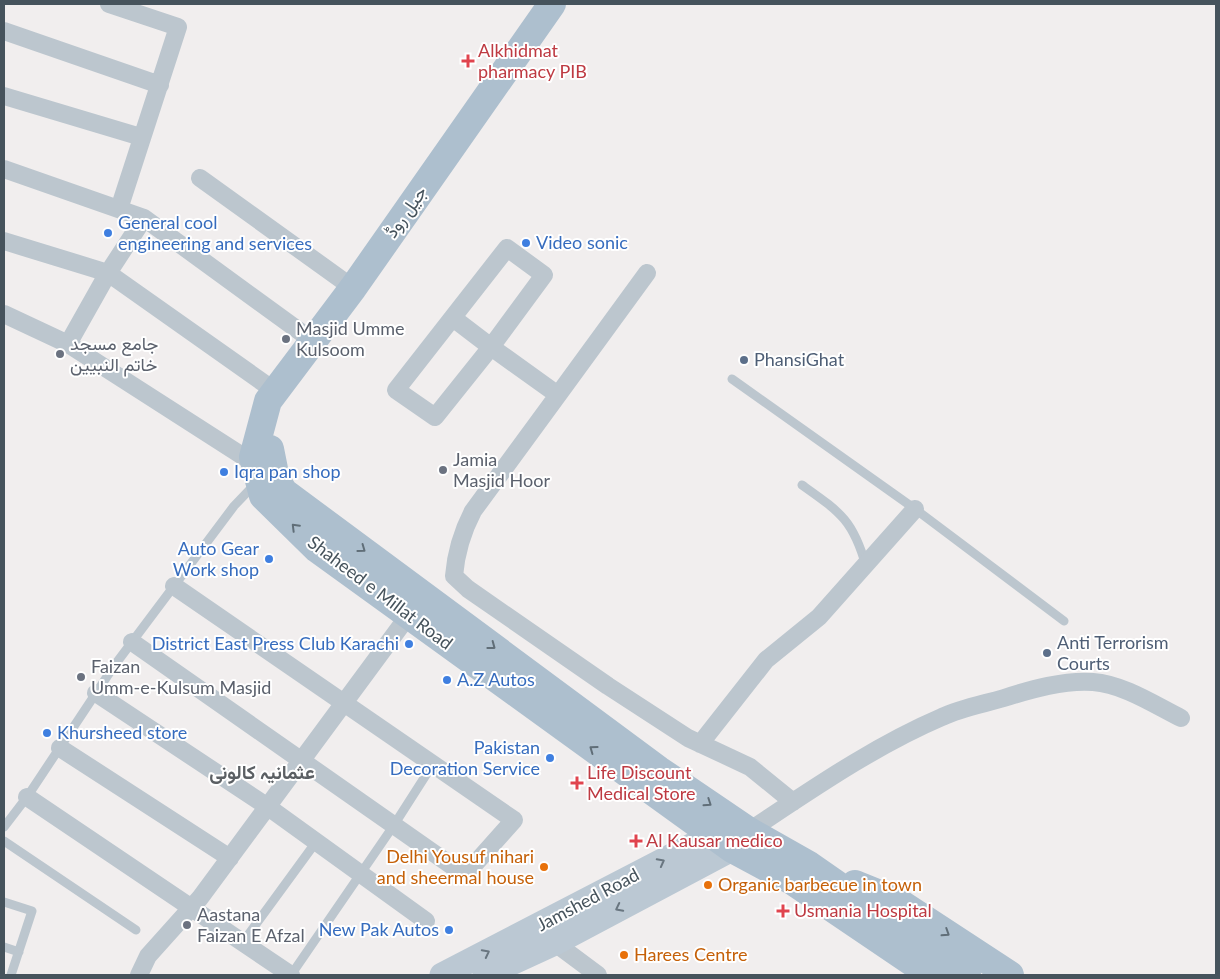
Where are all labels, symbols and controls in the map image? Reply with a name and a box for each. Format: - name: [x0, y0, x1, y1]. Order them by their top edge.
- place label: Alkhidmat pharmacy PIB: [478, 39, 587, 82]
- marker: Alkhidmat pharmacy PIB: [462, 55, 474, 67]
- street label: جیل روڈ: [379, 181, 432, 242]
- place label: General cool engineering and services: [118, 211, 312, 254]
- marker: General cool engineering and services: [102, 227, 114, 239]
- place label: Video sonic: [536, 231, 628, 253]
- marker: Video sonic: [520, 237, 532, 249]
- place label: Masjid Umme Kulsoom: [296, 317, 405, 360]
- place label: جامع مسجد خاتم النبیین: [70, 332, 158, 377]
- marker: Masjid Umme Kulsoom: [280, 333, 292, 345]
- marker: جامع مسجد خاتم النبیین: [54, 348, 66, 360]
- place label: PhansiGhat: [754, 348, 845, 370]
- marker: PhansiGhat: [738, 354, 750, 366]
- place label: Jamia Masjid Hoor: [453, 448, 550, 491]
- place label: Iqra pan shop: [234, 460, 341, 482]
- marker: Jamia Masjid Hoor: [437, 464, 449, 476]
- marker: Iqra pan shop: [218, 466, 230, 478]
- one-way arrow: [291, 524, 300, 533]
- street label: Shaheed e Millat Road: [304, 531, 457, 654]
- place label: Auto Gear Work shop: [173, 537, 259, 580]
- one-way arrow: [356, 543, 365, 552]
- marker: Auto Gear Work shop: [263, 553, 275, 565]
- place label: Anti Terrorism Courts: [1057, 631, 1169, 674]
- place label: District East Press Club Karachi: [152, 632, 399, 654]
- marker: District East Press Club Karachi: [403, 638, 415, 650]
- one-way arrow: [486, 640, 495, 648]
- marker: Anti Terrorism Courts: [1041, 647, 1053, 659]
- place label: Faizan Umm-e-Kulsum Masjid: [91, 655, 271, 698]
- place label: A.Z Autos: [457, 668, 535, 690]
- marker: Faizan Umm-e-Kulsum Masjid: [75, 671, 87, 683]
- marker: A.Z Autos: [441, 674, 453, 686]
- place label: Khursheed store: [57, 721, 187, 743]
- marker: Khursheed store: [41, 727, 53, 739]
- place label: Pakistan Decoration Service: [390, 736, 540, 779]
- one-way arrow: [589, 746, 599, 755]
- marker: Pakistan Decoration Service: [544, 752, 556, 764]
- district label: عثمانیہ کالونی: [209, 760, 315, 785]
- place label: Life Discount Medical Store: [587, 761, 695, 804]
- marker: Life Discount Medical Store: [571, 777, 583, 789]
- one-way arrow: [702, 797, 712, 806]
- place label: Al Kausar medico: [646, 829, 783, 851]
- marker: Al Kausar medico: [630, 835, 642, 847]
- place label: Delhi Yousuf nihari and sheermal house: [377, 845, 534, 888]
- one-way arrow: [656, 858, 665, 868]
- marker: Delhi Yousuf nihari and sheermal house: [538, 861, 550, 873]
- street label: Jamshed Road: [533, 863, 643, 935]
- place label: Organic barbecue in town: [718, 873, 922, 895]
- marker: Organic barbecue in town: [702, 879, 714, 891]
- place label: Usmania Hospital: [794, 899, 932, 921]
- one-way arrow: [615, 902, 624, 912]
- place label: Aastana Faizan E Afzal: [197, 903, 305, 946]
- marker: Usmania Hospital: [776, 904, 790, 918]
- place label: New Pak Autos: [319, 918, 439, 940]
- marker: Aastana Faizan E Afzal: [181, 919, 193, 931]
- marker: New Pak Autos: [443, 924, 455, 936]
- one-way arrow: [941, 927, 950, 937]
- place label: Harees Centre: [634, 943, 747, 965]
- one-way arrow: [481, 949, 490, 959]
- marker: Harees Centre: [618, 949, 630, 961]

